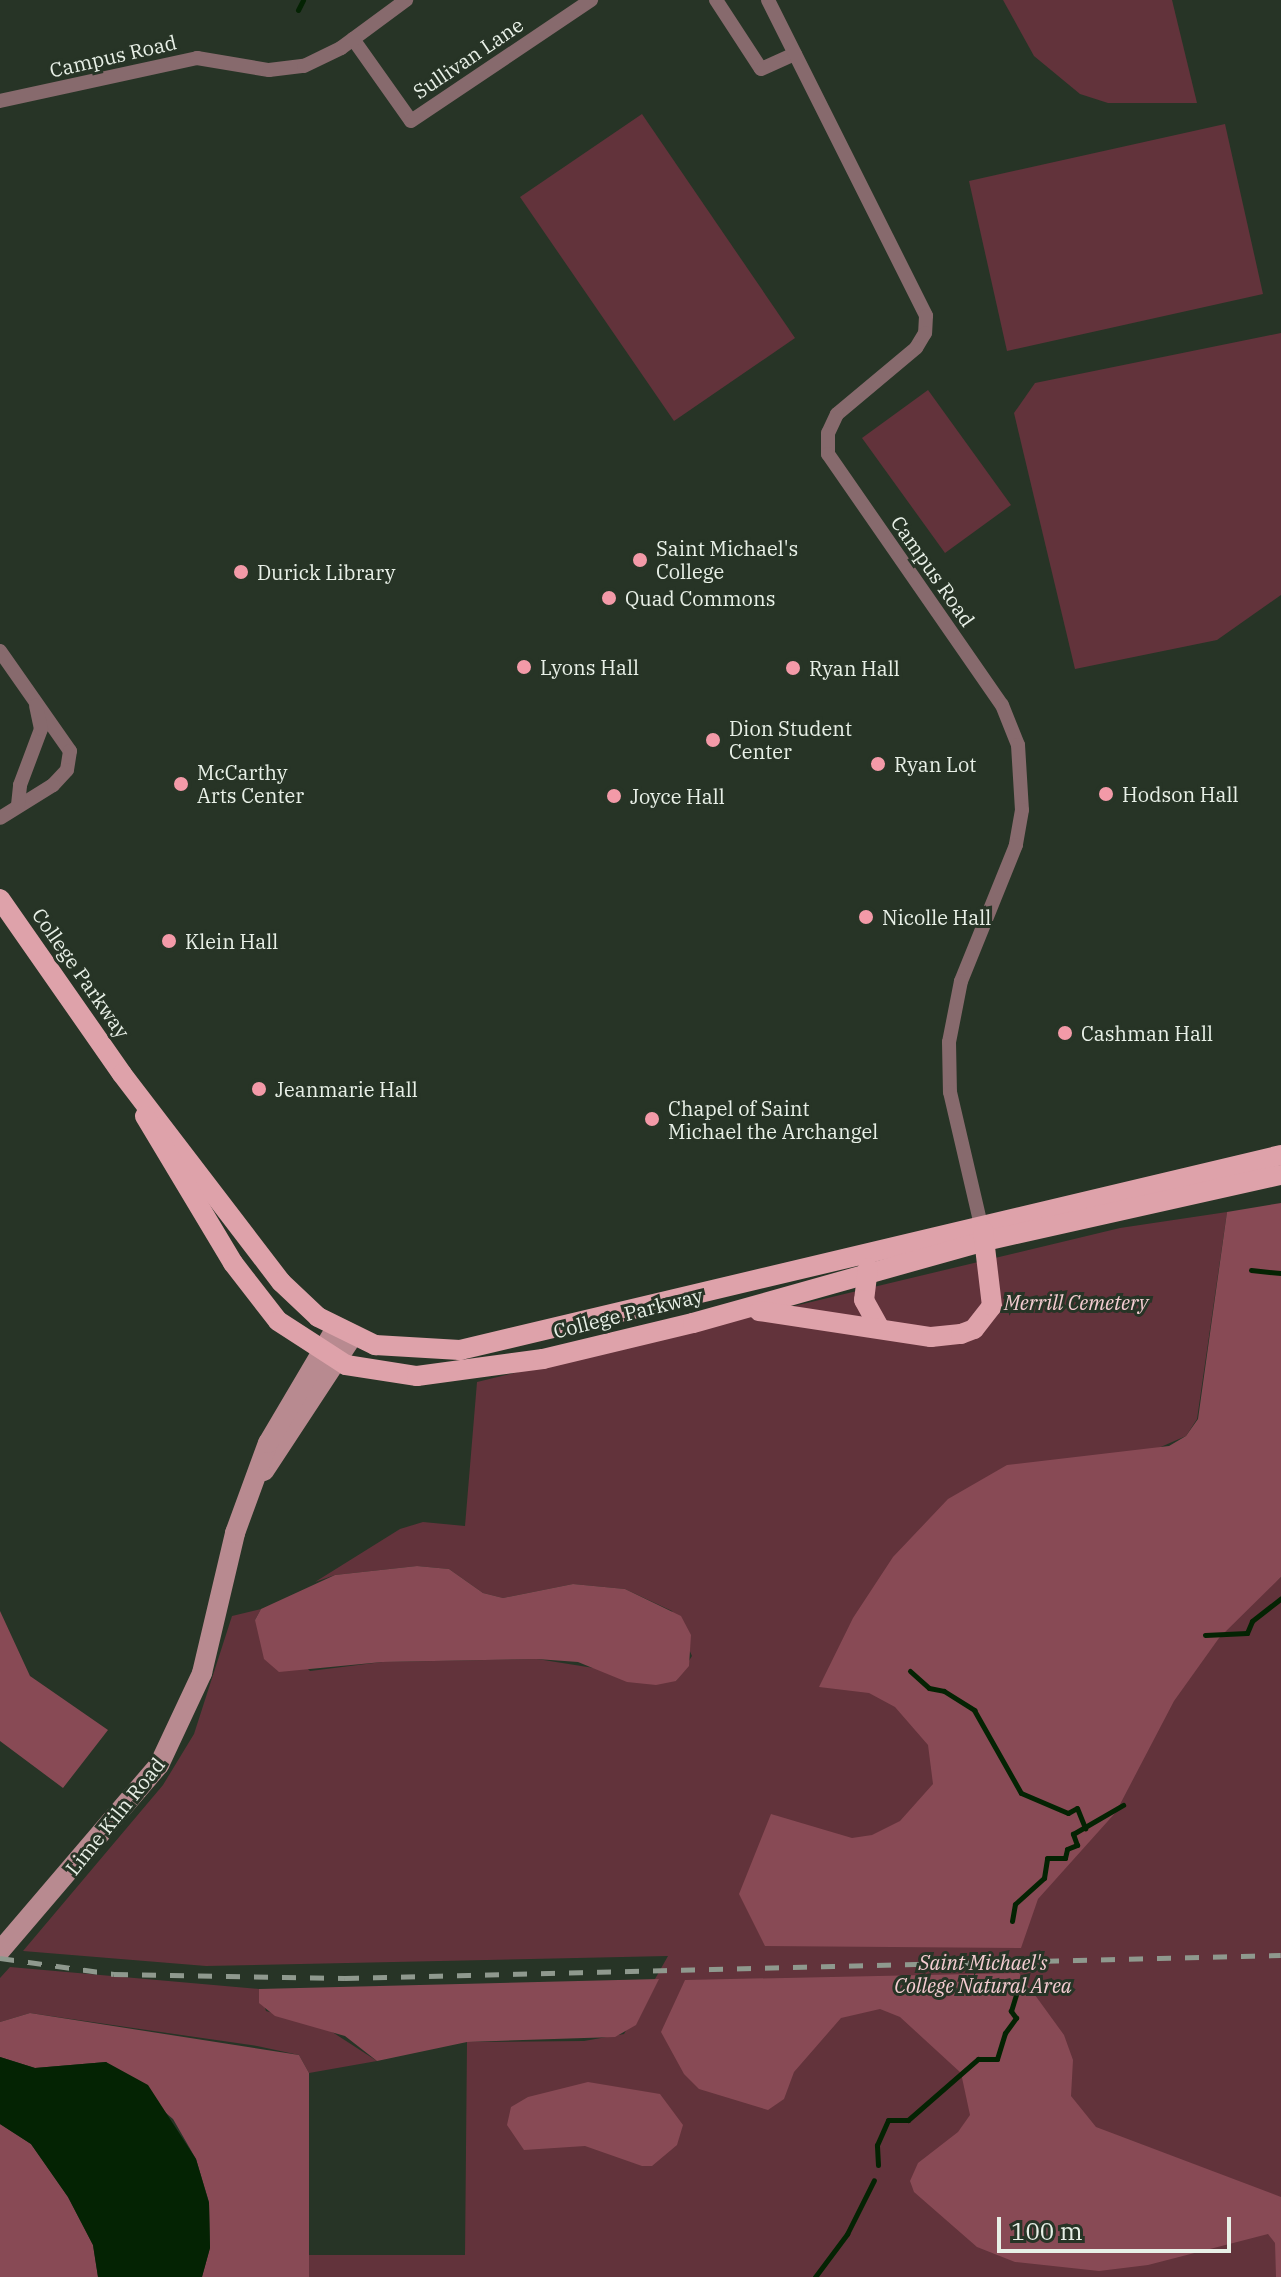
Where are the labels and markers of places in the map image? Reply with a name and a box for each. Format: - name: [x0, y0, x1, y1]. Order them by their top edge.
- place label: Saint Michael's College: [656, 536, 798, 583]
- marker: Saint Michael's College: [631, 551, 649, 569]
- place label: Durick Library: [257, 560, 395, 584]
- marker: Durick Library: [232, 563, 250, 581]
- place label: Quad Commons: [625, 586, 775, 610]
- marker: Quad Commons: [600, 589, 618, 607]
- place label: Lyons Hall: [540, 655, 639, 679]
- place label: Ryan Hall: [809, 656, 900, 680]
- marker: Lyons Hall: [515, 658, 533, 676]
- marker: Ryan Hall: [784, 659, 802, 677]
- place label: Dion Student Center: [729, 716, 852, 763]
- marker: Dion Student Center: [704, 731, 722, 749]
- place label: Ryan Lot: [894, 752, 976, 776]
- marker: Ryan Lot: [869, 755, 887, 773]
- place label: McCarthy Arts Center: [197, 760, 304, 807]
- marker: McCarthy Arts Center: [172, 775, 190, 793]
- place label: Hodson Hall: [1122, 782, 1238, 806]
- place label: Joyce Hall: [630, 784, 725, 808]
- marker: Hodson Hall: [1097, 785, 1115, 803]
- marker: Joyce Hall: [605, 787, 623, 805]
- place label: Nicolle Hall: [882, 905, 991, 929]
- marker: Nicolle Hall: [857, 908, 875, 926]
- place label: Klein Hall: [185, 929, 278, 953]
- marker: Klein Hall: [160, 932, 178, 950]
- place label: Cashman Hall: [1081, 1021, 1213, 1045]
- marker: Cashman Hall: [1056, 1024, 1074, 1042]
- place label: Jeanmarie Hall: [275, 1077, 418, 1101]
- marker: Jeanmarie Hall: [250, 1080, 268, 1098]
- place label: Chapel of Saint Michael the Archangel: [668, 1096, 878, 1143]
- marker: Chapel of Saint Michael the Archangel: [643, 1110, 661, 1128]

